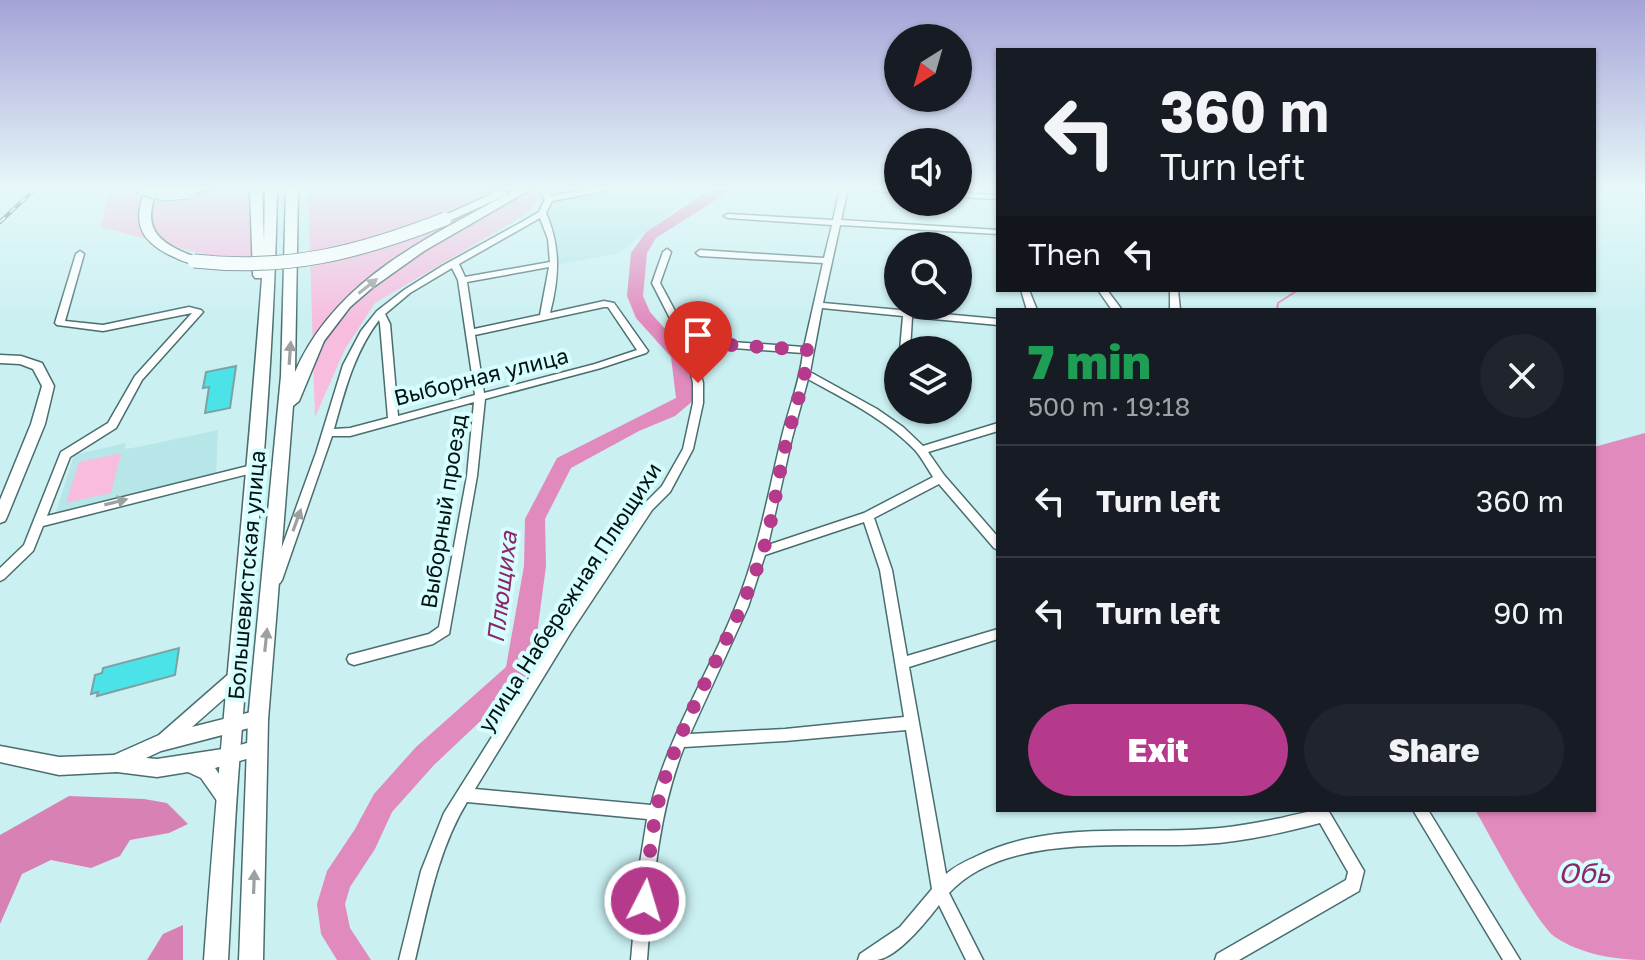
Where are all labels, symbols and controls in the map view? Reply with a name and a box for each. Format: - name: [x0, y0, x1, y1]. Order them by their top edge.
- north arrow: [884, 24, 972, 112]
- map controls: [884, 24, 972, 424]
- text: 360 m: [1160, 77, 1329, 144]
- icon: left: [1028, 80, 1132, 184]
- button: sound: [884, 128, 972, 216]
- text: Turn left: [1160, 145, 1306, 188]
- button: search: [884, 232, 972, 320]
- icon: left: [1117, 232, 1161, 276]
- text: Then: [1028, 236, 1101, 272]
- one-way arrow: [358, 278, 378, 294]
- pin: [664, 301, 732, 383]
- icon: arrive: [676, 313, 720, 357]
- text: 7 min: [1028, 332, 1151, 390]
- button: close: [1480, 334, 1564, 418]
- button: layers: [884, 336, 972, 424]
- one-way arrow: [284, 340, 297, 365]
- street label: Выборная улица: [391, 341, 571, 411]
- text: 500 m · 19:18: [1028, 391, 1190, 422]
- street label: Выборный проезд: [414, 412, 472, 610]
- street label: Большевистская улица: [222, 449, 270, 701]
- street label: улица Набережная Плющихи: [472, 457, 666, 737]
- icon: left: [1028, 479, 1072, 523]
- text: Turn left: [1096, 483, 1221, 519]
- text: 360 m: [1476, 483, 1564, 519]
- one-way arrow: [104, 496, 129, 508]
- one-way arrow: [292, 507, 304, 531]
- water label: Плющиха: [480, 528, 522, 644]
- icon: left: [1028, 591, 1072, 635]
- text: Turn left: [1096, 595, 1221, 631]
- text: 90 m: [1493, 595, 1564, 631]
- one-way arrow: [260, 627, 273, 652]
- button: Exit: [1028, 704, 1288, 796]
- button: Share: [1304, 704, 1564, 796]
- water label: Обь: [1558, 856, 1611, 889]
- position arrow: [603, 859, 687, 943]
- one-way arrow: [247, 869, 260, 894]

